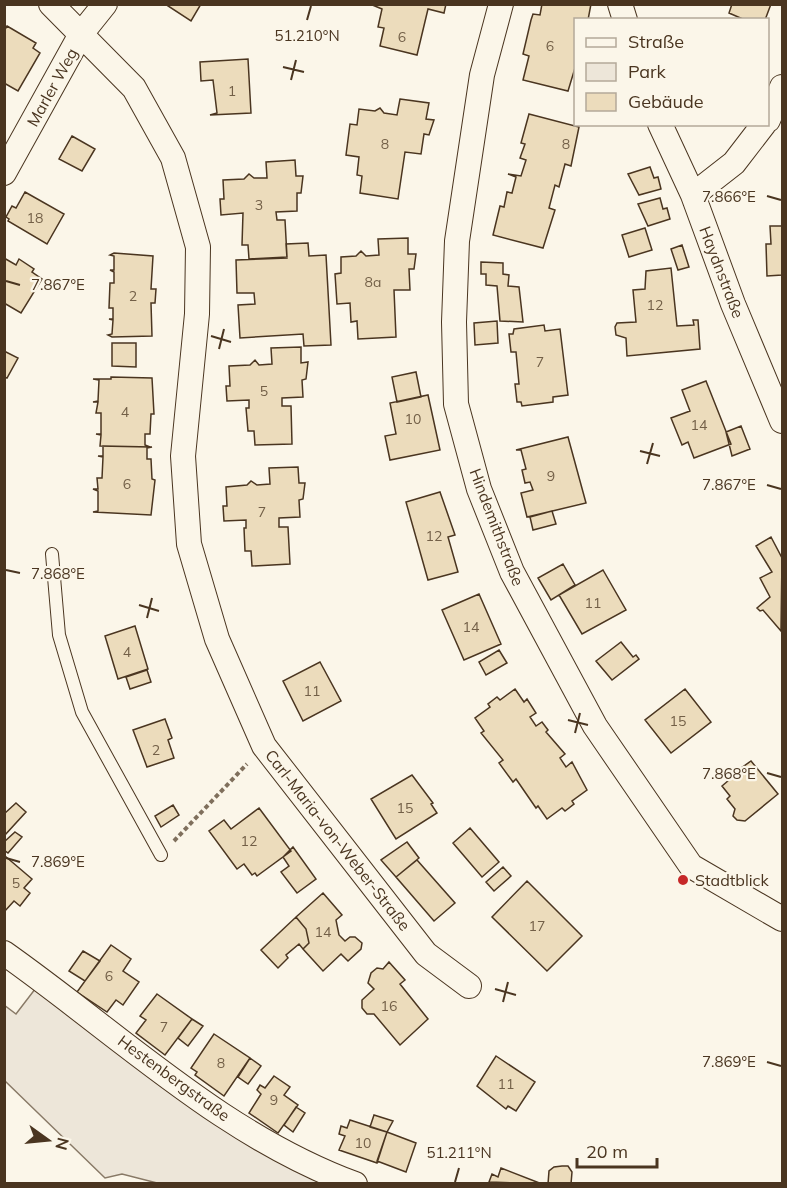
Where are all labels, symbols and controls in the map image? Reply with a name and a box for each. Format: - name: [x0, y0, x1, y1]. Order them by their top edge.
- legend: [574, 18, 769, 126]
- text: 51.210°N: [274, 26, 340, 45]
- house number: 6: [398, 28, 406, 46]
- text: Straße: [628, 30, 684, 53]
- house number: 6: [546, 37, 554, 55]
- street label: Marler Weg: [22, 44, 82, 130]
- text: Park: [628, 60, 667, 83]
- house number: 1: [228, 82, 236, 100]
- text: Gebäude: [628, 90, 704, 113]
- house number: 8: [381, 135, 389, 153]
- house number: 8: [562, 135, 570, 153]
- text: 7.866°E: [702, 187, 756, 206]
- house number: 3: [255, 196, 263, 214]
- house number: 18: [27, 209, 43, 227]
- street label: Haydnstraße: [695, 223, 749, 321]
- house number: 8a: [365, 273, 381, 291]
- text: 7.867°E: [31, 275, 85, 294]
- house number: 2: [129, 287, 137, 305]
- house number: 12: [647, 296, 663, 314]
- house number: 7: [536, 353, 544, 371]
- house number: 5: [260, 382, 268, 400]
- house number: 4: [121, 403, 130, 421]
- house number: 10: [405, 410, 421, 428]
- house number: 14: [691, 416, 708, 434]
- street label: Hindemithstraße: [465, 465, 529, 589]
- house number: 9: [547, 467, 555, 485]
- house number: 6: [123, 475, 131, 493]
- text: 7.867°E: [702, 475, 756, 494]
- house number: 7: [258, 503, 266, 521]
- house number: 12: [426, 527, 442, 545]
- text: 7.868°E: [31, 564, 85, 583]
- house number: 11: [585, 594, 601, 612]
- house number: 14: [463, 618, 480, 636]
- house number: 4: [123, 643, 132, 661]
- house number: 11: [304, 682, 320, 700]
- house number: 15: [670, 712, 686, 730]
- house number: 2: [152, 741, 160, 759]
- street label: Carl-Maria-von-Weber-Straße: [261, 745, 415, 935]
- text: 7.868°E: [702, 764, 756, 783]
- house number: 15: [397, 799, 413, 817]
- house number: 12: [241, 832, 257, 850]
- text: 7.869°E: [31, 852, 85, 871]
- place label: Stadtblick: [695, 870, 769, 890]
- marker: Stadtblick: [676, 873, 690, 887]
- house number: 5: [12, 874, 20, 892]
- house number: 17: [529, 917, 545, 935]
- house number: 14: [315, 923, 332, 941]
- house number: 6: [105, 967, 113, 985]
- house number: 16: [381, 997, 397, 1015]
- house number: 7: [160, 1018, 168, 1036]
- street label: Hestenbergstraße: [114, 1031, 234, 1125]
- text: 7.869°E: [702, 1052, 756, 1071]
- house number: 8: [217, 1054, 225, 1072]
- house number: 11: [498, 1075, 514, 1093]
- house number: 9: [270, 1091, 278, 1109]
- north arrow: [18, 1110, 78, 1170]
- scale bar: [577, 1131, 656, 1169]
- house number: 10: [355, 1134, 371, 1152]
- text: N: [51, 1135, 74, 1152]
- text: 20 m: [586, 1140, 628, 1163]
- text: 51.211°N: [426, 1143, 492, 1162]

